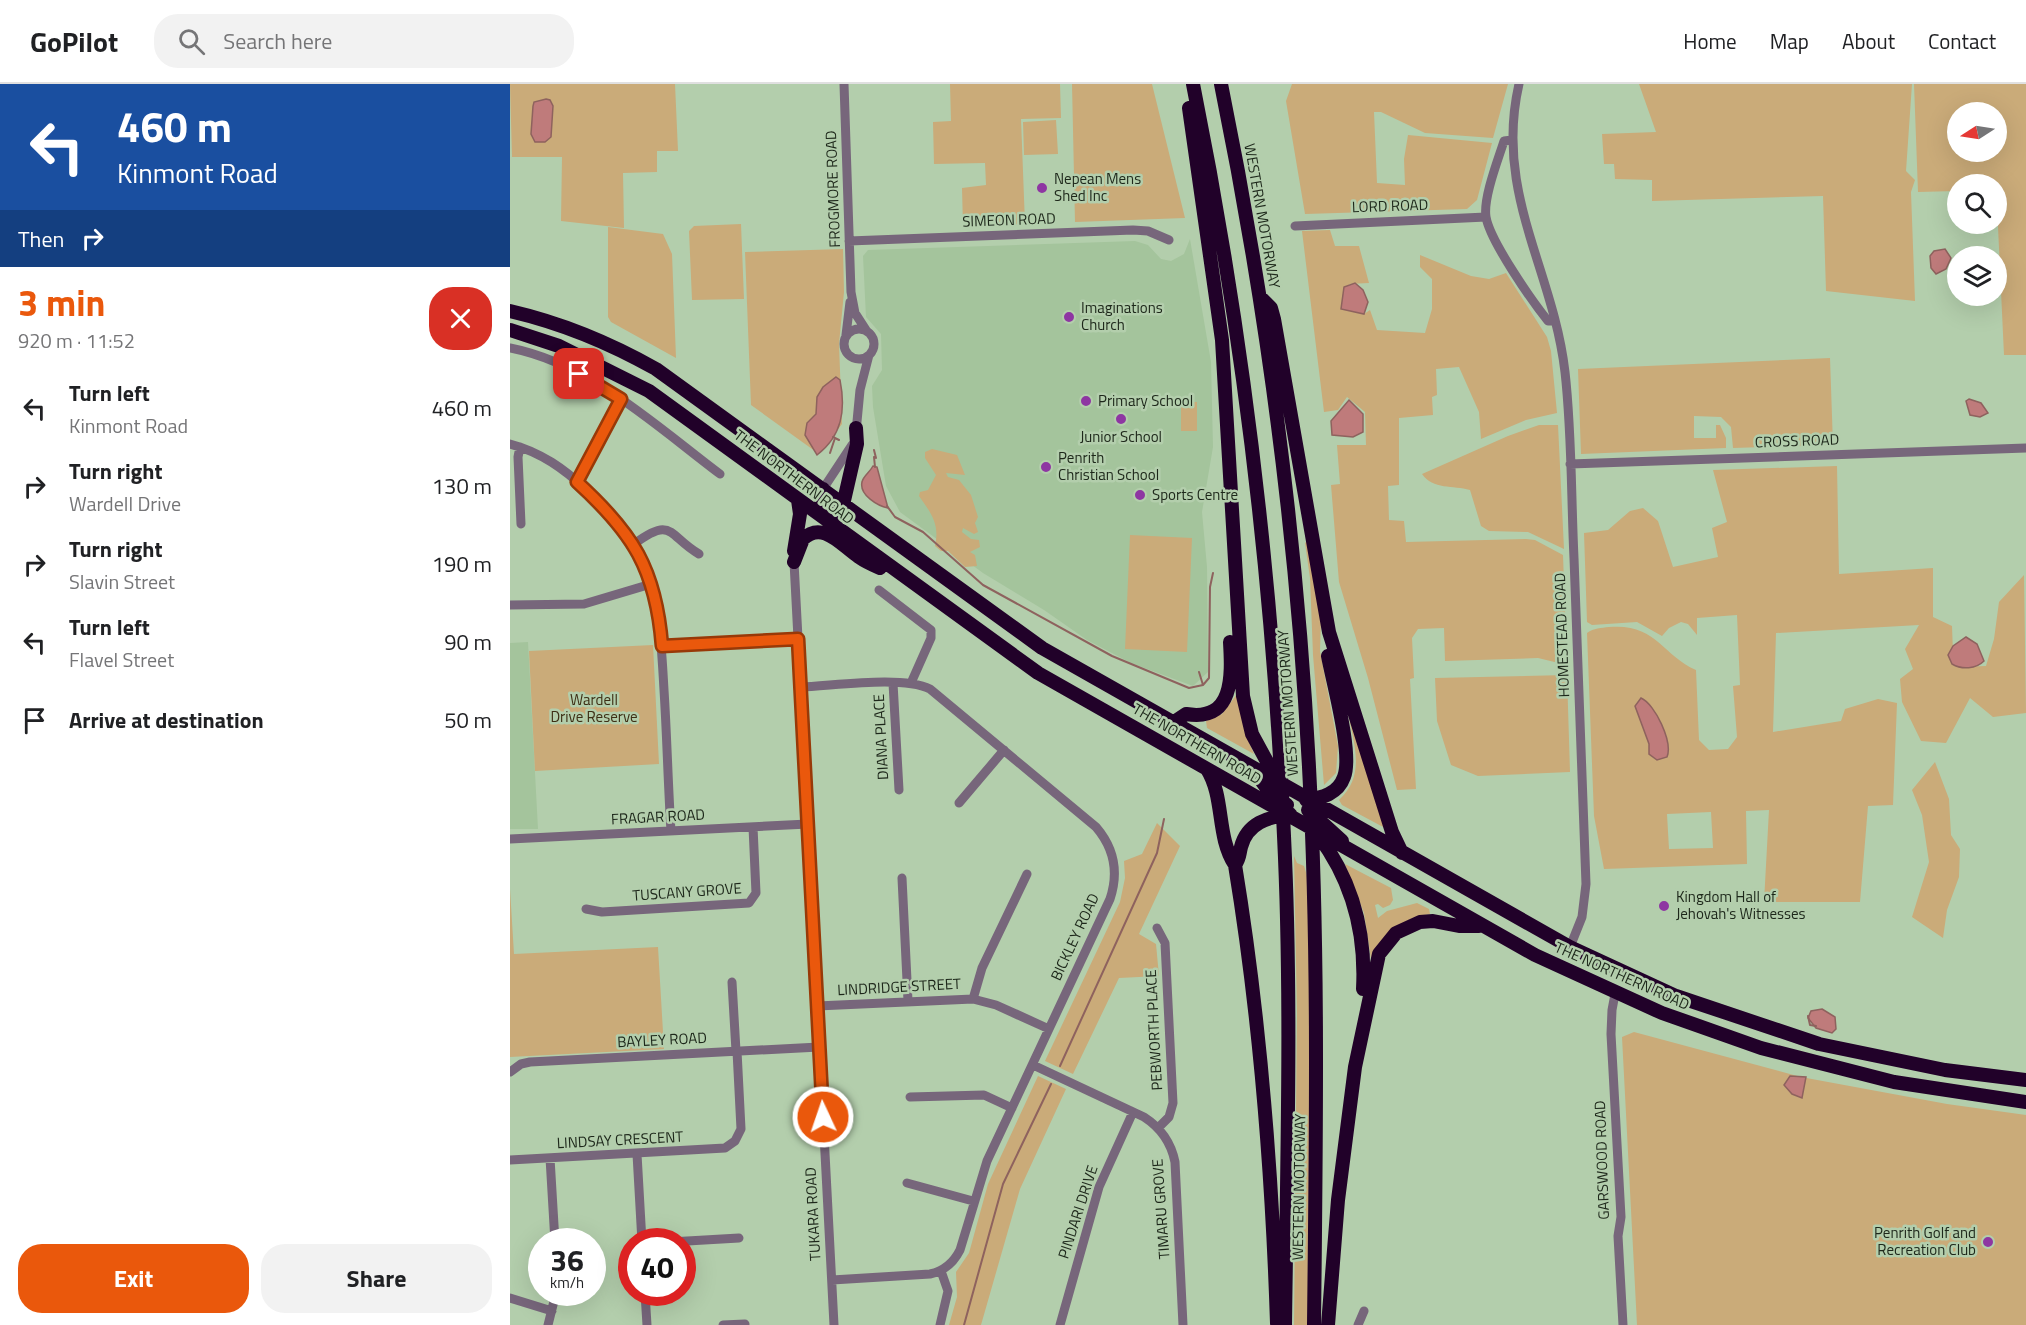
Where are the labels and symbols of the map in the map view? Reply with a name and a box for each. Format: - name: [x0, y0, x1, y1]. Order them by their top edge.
- north arrow: [1947, 102, 2007, 162]
- street label: FROGMORE ROAD: [819, 130, 846, 248]
- street label: WESTERN MOTORWAY: [1238, 142, 1287, 290]
- place label: Nepean Mens Shed Inc: [1054, 167, 1141, 207]
- marker: Nepean Mens Shed Inc: [1035, 181, 1049, 195]
- street label: LORD ROAD: [1351, 193, 1429, 218]
- street label: SIMEON ROAD: [962, 206, 1056, 233]
- place label: Imaginations Church: [1081, 296, 1163, 336]
- marker: Imaginations Church: [1062, 310, 1076, 324]
- pin: [553, 348, 604, 399]
- place label: Primary School: [1098, 389, 1193, 412]
- marker: Primary School: [1079, 394, 1093, 408]
- marker: Junior School: [1114, 412, 1128, 426]
- street label: THE NORTHERN ROAD: [729, 424, 859, 530]
- place label: Junior School: [1080, 425, 1162, 448]
- street label: CROSS ROAD: [1754, 428, 1840, 453]
- place label: Penrith Christian School: [1058, 446, 1159, 486]
- marker: Penrith Christian School: [1039, 460, 1053, 474]
- place label: Sports Centre: [1152, 483, 1238, 506]
- marker: Sports Centre: [1133, 488, 1147, 502]
- street label: HOMESTEAD ROAD: [1548, 572, 1575, 698]
- street label: WESTERN MOTORWAY: [1271, 629, 1304, 777]
- park label: Wardell Drive Reserve: [550, 688, 638, 728]
- street label: DIANA PLACE: [867, 693, 894, 781]
- street label: THE NORTHERN ROAD: [1129, 697, 1266, 790]
- street label: FRAGAR ROAD: [610, 803, 706, 830]
- street label: TUSCANY GROVE: [632, 876, 742, 907]
- place label: Kingdom Hall of Jehovah's Witnesses: [1676, 885, 1805, 925]
- street label: BICKLEY ROAD: [1044, 889, 1105, 984]
- marker: Kingdom Hall of Jehovah's Witnesses: [1657, 899, 1671, 913]
- street label: THE NORTHERN ROAD: [1551, 935, 1693, 1016]
- street label: PEBWORTH PLACE: [1139, 969, 1168, 1091]
- street label: LINDRIDGE STREET: [837, 972, 962, 1001]
- street label: BAYLEY ROAD: [617, 1026, 707, 1053]
- position arrow: [791, 1085, 855, 1149]
- street label: GARSWOOD ROAD: [1588, 1100, 1615, 1220]
- street label: WESTERN MOTORWAY: [1286, 1113, 1311, 1261]
- street label: LINDSAY CRESCENT: [556, 1125, 684, 1154]
- street label: TIMARU GROVE: [1146, 1158, 1175, 1260]
- street label: PINDARI DRIVE: [1052, 1162, 1103, 1262]
- street label: TUKARA ROAD: [799, 1166, 826, 1262]
- place label: Penrith Golf and Recreation Club: [1874, 1221, 1976, 1261]
- speed limit sign: 40: [618, 1228, 696, 1306]
- marker: Penrith Golf and Recreation Club: [1981, 1235, 1995, 1249]

